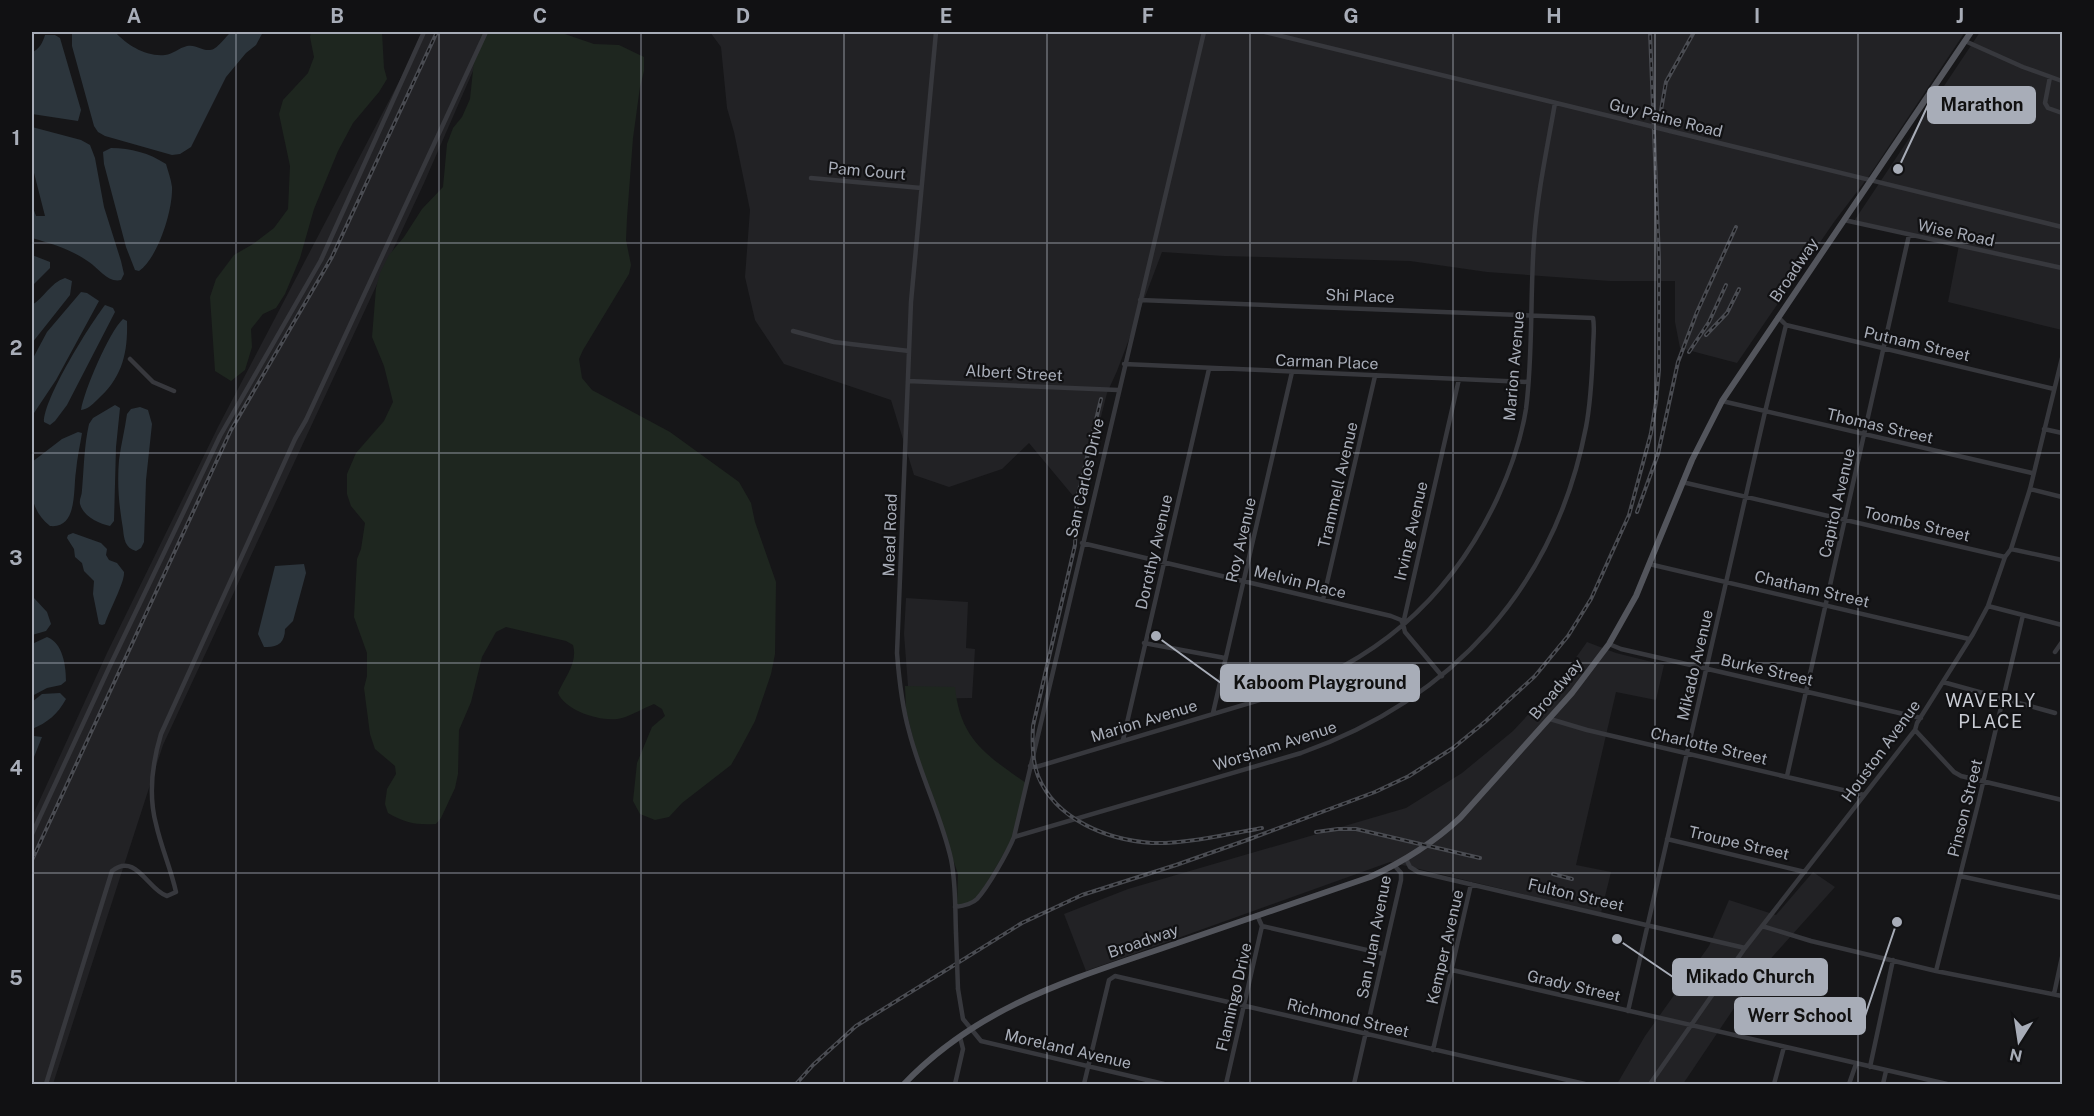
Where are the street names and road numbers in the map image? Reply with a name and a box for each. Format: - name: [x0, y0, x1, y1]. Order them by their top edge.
- street label: Guy Paine Road: [1607, 95, 1725, 141]
- street label: Pam Court: [827, 158, 907, 184]
- street label: Wise Road: [1916, 216, 1996, 250]
- street label: Broadway: [1766, 234, 1823, 306]
- street label: Shi Place: [1325, 285, 1395, 307]
- street label: Marion Avenue: [1500, 310, 1528, 422]
- street label: Putnam Street: [1862, 323, 1972, 365]
- street label: Carman Place: [1275, 351, 1379, 373]
- street label: Albert Street: [965, 361, 1063, 385]
- street label: Thomas Street: [1825, 404, 1935, 448]
- street label: San Carlos Drive: [1062, 416, 1108, 540]
- street label: Trammell Avenue: [1314, 420, 1362, 550]
- street label: Capitol Avenue: [1815, 446, 1859, 560]
- street label: Irving Avenue: [1390, 480, 1432, 582]
- street label: Mead Road: [879, 493, 901, 577]
- street label: Dorothy Avenue: [1132, 493, 1176, 611]
- street label: Roy Avenue: [1222, 496, 1260, 584]
- street label: Toombs Street: [1862, 503, 1972, 545]
- street label: Melvin Place: [1252, 561, 1348, 603]
- street label: Chatham Street: [1753, 567, 1871, 611]
- street label: Mikado Avenue: [1673, 608, 1717, 722]
- street label: Burke Street: [1719, 650, 1815, 690]
- street label: Broadway: [1525, 654, 1587, 723]
- street label: Marion Avenue: [1088, 696, 1200, 746]
- street label: Houston Avenue: [1838, 696, 1924, 806]
- street label: Worsham Avenue: [1211, 717, 1339, 775]
- street label: Charlotte Street: [1649, 723, 1769, 769]
- street label: Pinson Street: [1944, 757, 1986, 859]
- street label: Troupe Street: [1687, 822, 1791, 864]
- street label: San Juan Avenue: [1353, 874, 1395, 1000]
- street label: Fulton Street: [1526, 875, 1626, 915]
- street label: Kemper Avenue: [1423, 888, 1467, 1006]
- street label: Broadway: [1105, 920, 1181, 962]
- street label: Flamingo Drive: [1212, 941, 1256, 1053]
- street label: Grady Street: [1525, 966, 1623, 1006]
- street label: Richmond Street: [1285, 995, 1411, 1041]
- street label: Moreland Avenue: [1003, 1025, 1133, 1073]

